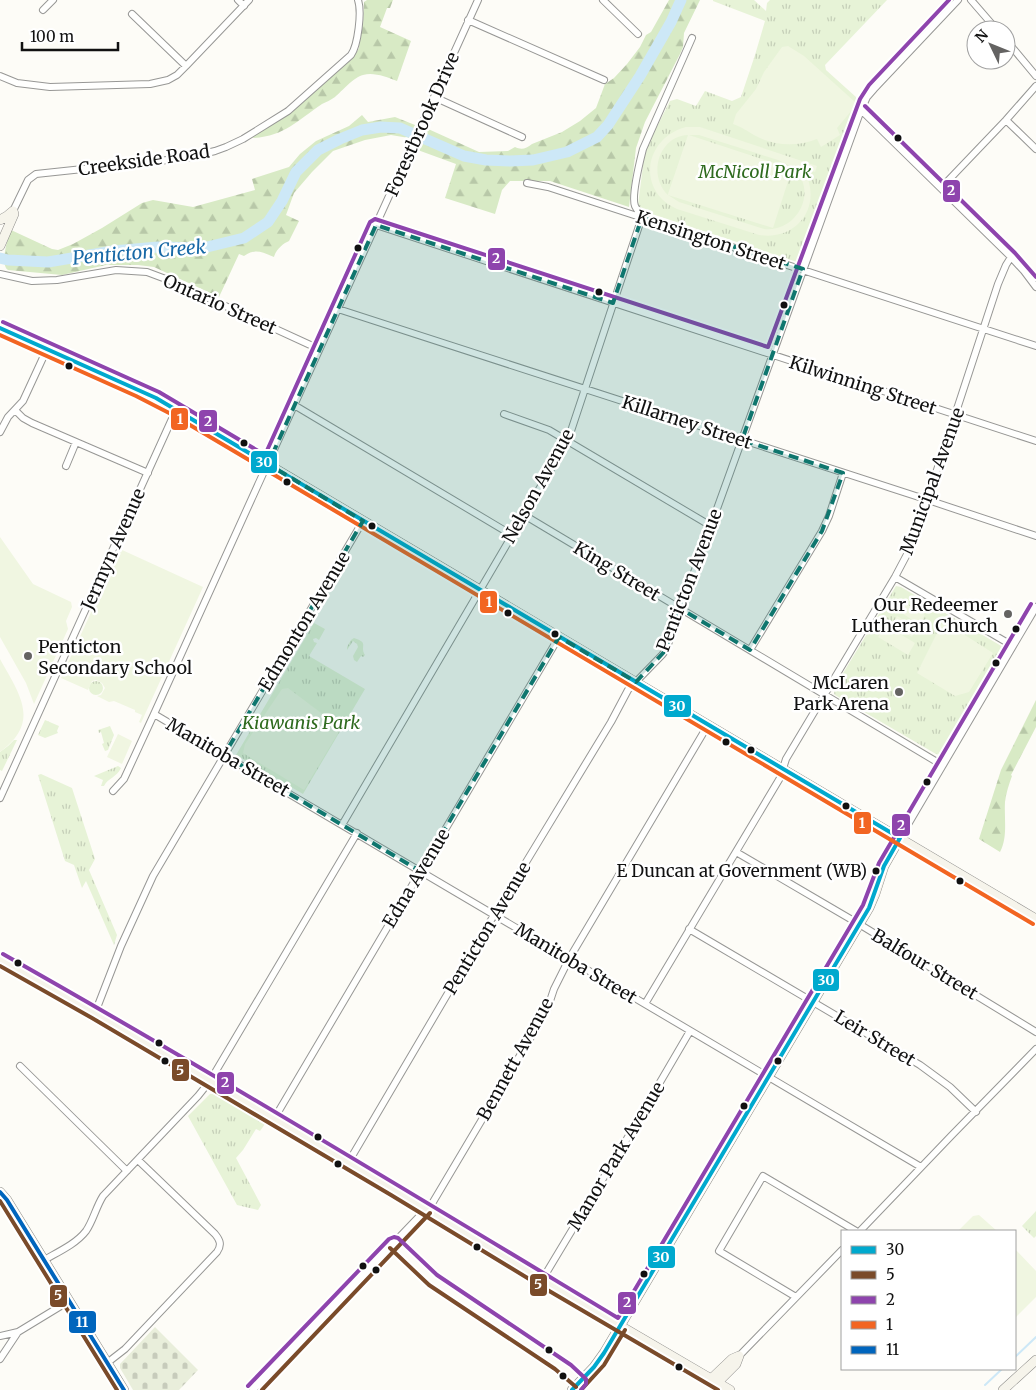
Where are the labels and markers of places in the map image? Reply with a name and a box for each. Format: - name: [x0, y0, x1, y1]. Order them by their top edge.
- unlabelled marker: [893, 133, 903, 143]
- unlabelled marker: [353, 243, 363, 253]
- unlabelled marker: [594, 287, 604, 297]
- unlabelled marker: [779, 300, 789, 310]
- unlabelled marker: [64, 361, 74, 371]
- unlabelled marker: [239, 438, 249, 448]
- unlabelled marker: [282, 477, 292, 487]
- unlabelled marker: [367, 521, 377, 531]
- place label: Our Redeemer Lutheran Church: [851, 593, 998, 637]
- unlabelled marker: [503, 608, 513, 618]
- marker: Our Redeemer Lutheran Church: [1002, 608, 1014, 620]
- unlabelled marker: [1011, 624, 1021, 634]
- unlabelled marker: [550, 629, 560, 639]
- place label: Penticton Secondary School: [38, 635, 193, 679]
- marker: Penticton Secondary School: [22, 650, 34, 662]
- unlabelled marker: [991, 658, 1001, 668]
- place label: McLaren Park Arena: [793, 671, 889, 715]
- marker: McLaren Park Arena: [893, 686, 905, 698]
- unlabelled marker: [721, 737, 731, 747]
- unlabelled marker: [746, 745, 756, 755]
- unlabelled marker: [922, 777, 932, 787]
- unlabelled marker: [841, 801, 851, 811]
- place label: E Duncan at Government (WB): [616, 860, 867, 882]
- marker: E Duncan at Government (WB): [871, 866, 881, 876]
- unlabelled marker: [955, 876, 965, 886]
- unlabelled marker: [13, 958, 23, 968]
- unlabelled marker: [154, 1038, 164, 1048]
- unlabelled marker: [160, 1056, 170, 1066]
- unlabelled marker: [773, 1056, 783, 1066]
- unlabelled marker: [739, 1101, 749, 1111]
- unlabelled marker: [313, 1132, 323, 1142]
- unlabelled marker: [333, 1159, 343, 1169]
- unlabelled marker: [472, 1242, 482, 1252]
- unlabelled marker: [358, 1261, 368, 1271]
- unlabelled marker: [371, 1265, 381, 1275]
- unlabelled marker: [639, 1269, 649, 1279]
- unlabelled marker: [544, 1345, 554, 1355]
- unlabelled marker: [674, 1362, 684, 1372]
- unlabelled marker: [558, 1371, 568, 1381]

